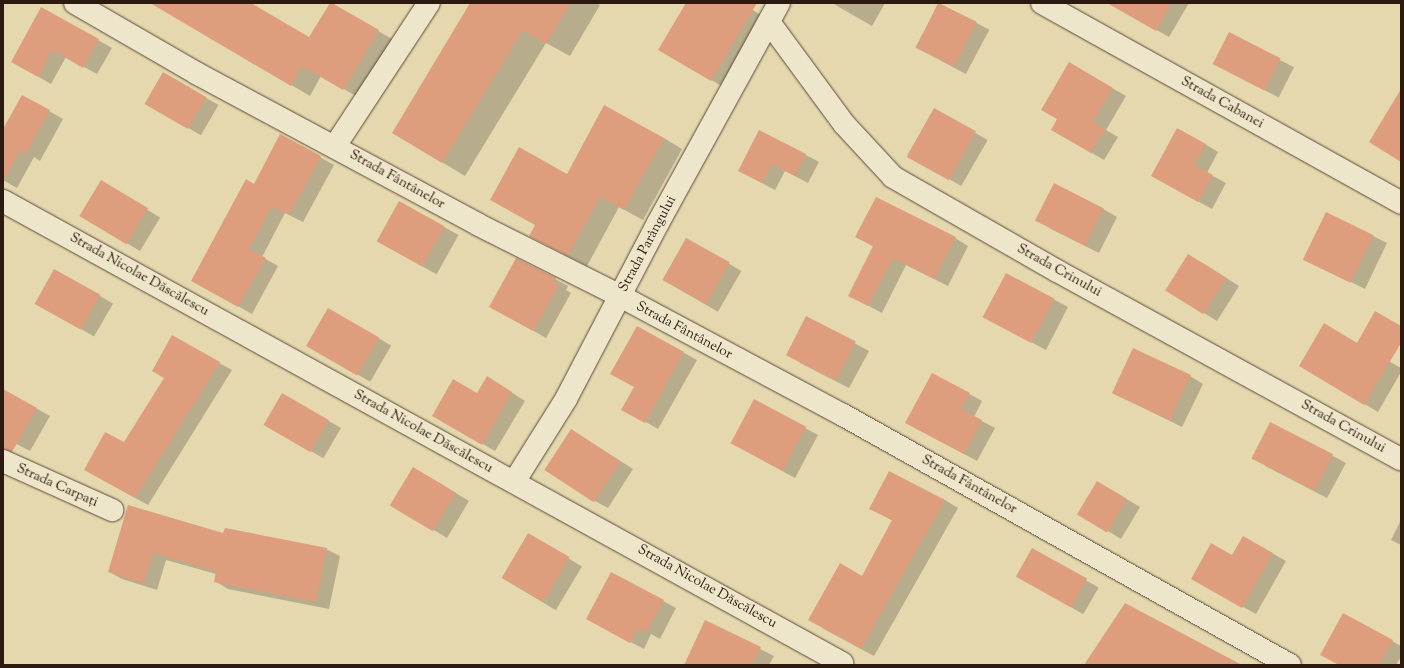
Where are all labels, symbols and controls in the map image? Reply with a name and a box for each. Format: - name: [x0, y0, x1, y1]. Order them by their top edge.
- street label: Strada Cabanei: [1178, 73, 1266, 133]
- street label: Strada Fântânelor: [346, 147, 448, 213]
- street label: Strada Parângului: [616, 193, 680, 295]
- street label: Strada Nicolae Dăscălescu: [66, 230, 212, 320]
- street label: Strada Crinului: [1014, 241, 1104, 301]
- street label: Strada Fântânelor: [633, 299, 735, 363]
- street label: Strada Nicolae Dăscălescu: [350, 387, 496, 477]
- street label: Strada Crinului: [1298, 397, 1388, 457]
- street label: Strada Fântânelor: [918, 452, 1020, 518]
- street label: Strada Carpați: [14, 461, 100, 511]
- street label: Strada Nicolae Dăscălescu: [634, 542, 780, 632]

